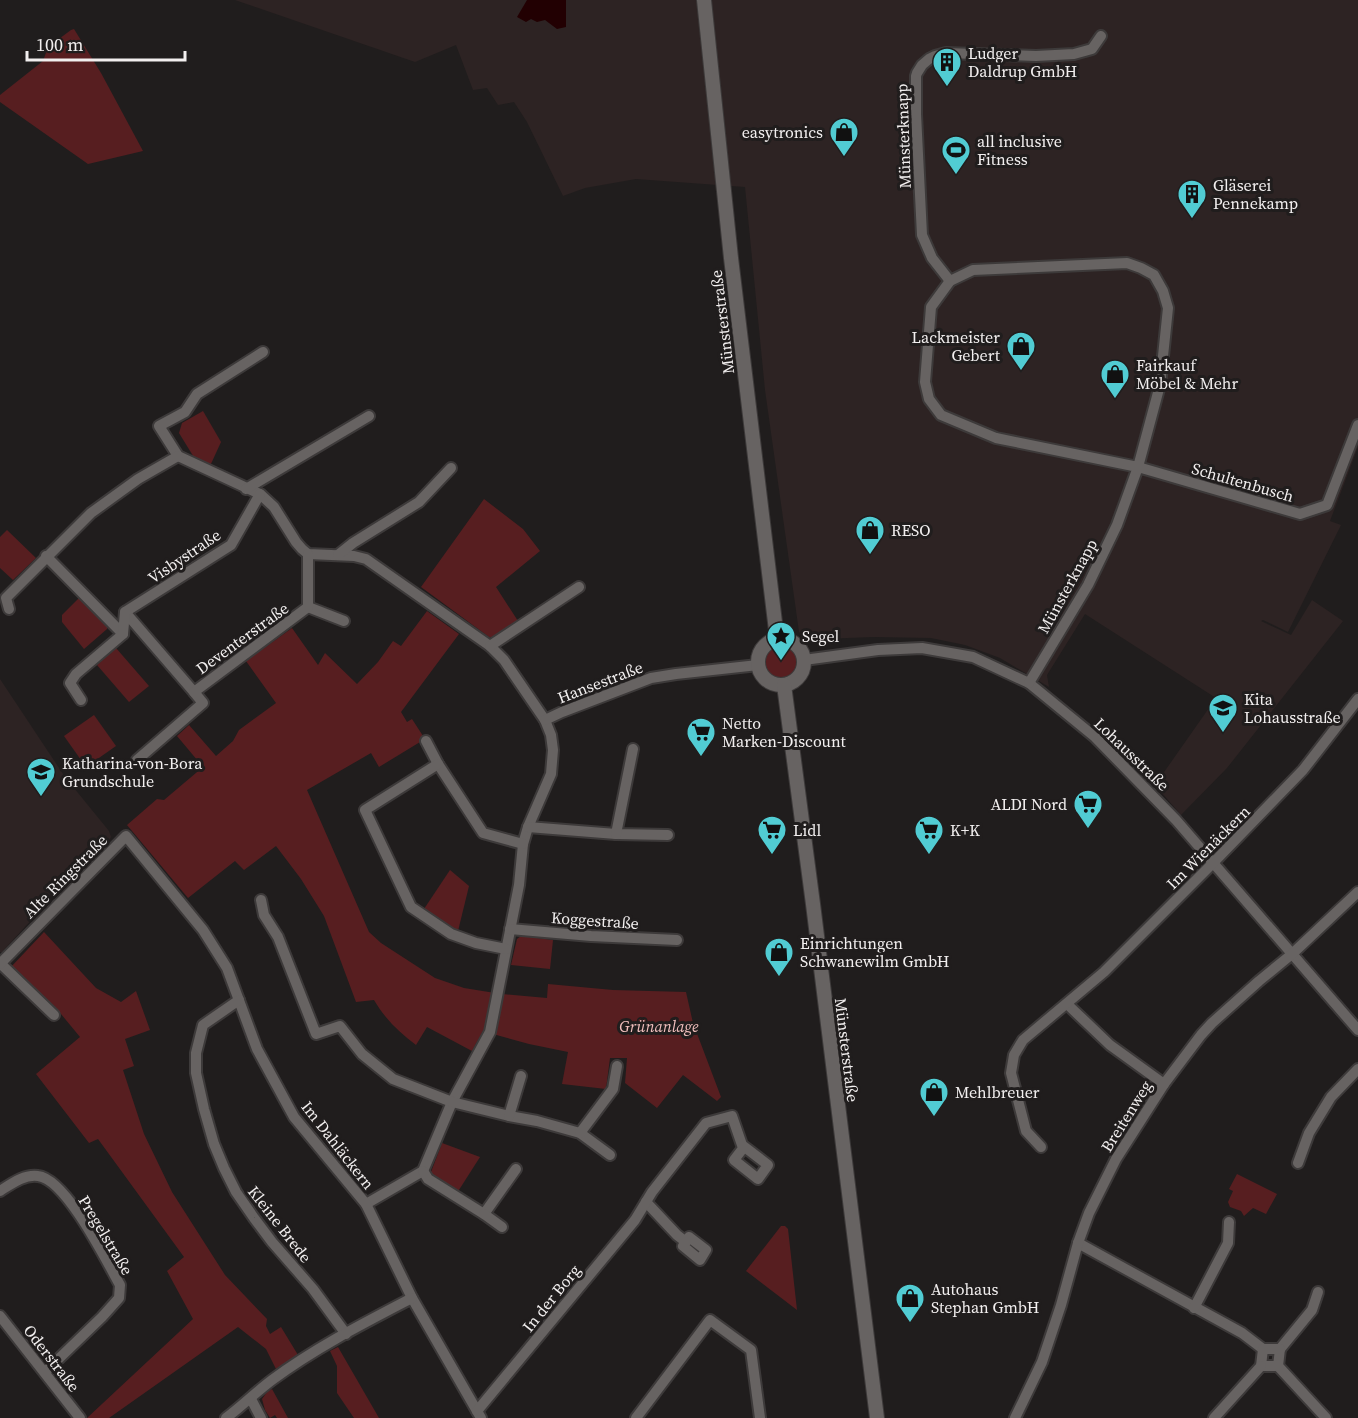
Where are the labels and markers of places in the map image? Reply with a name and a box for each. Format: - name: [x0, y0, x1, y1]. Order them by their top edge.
- place label: Ludger Daldrup GmbH: [968, 42, 1077, 82]
- building icon: Ludger Daldrup GmbH: [931, 46, 963, 88]
- shop icon: easytronics: [828, 116, 860, 158]
- place label: easytronics: [742, 121, 823, 143]
- place label: all inclusive Fitness: [977, 130, 1062, 170]
- sports icon: all inclusive Fitness: [940, 134, 972, 176]
- place label: Gläserei Pennekamp: [1213, 174, 1298, 214]
- building icon: Gläserei Pennekamp: [1176, 178, 1208, 220]
- place label: Lackmeister Gebert: [912, 326, 1001, 366]
- shop icon: Lackmeister Gebert: [1005, 330, 1037, 372]
- place label: Fairkauf Möbel & Mehr: [1136, 354, 1238, 394]
- shop icon: Fairkauf Möbel & Mehr: [1099, 358, 1131, 400]
- shop icon: RESO: [854, 514, 886, 556]
- place label: RESO: [891, 519, 931, 541]
- place icon: Segel: [765, 620, 797, 662]
- place label: Segel: [802, 625, 839, 647]
- place label: Kita Lohausstraße: [1244, 688, 1341, 728]
- school or university icon: Kita Lohausstraße: [1207, 692, 1239, 734]
- place label: Netto Marken-Discount: [722, 712, 846, 752]
- supermarket icon: Netto Marken-Discount: [685, 716, 717, 758]
- place label: Katharina-von-Bora Grundschule: [62, 752, 203, 792]
- school or university icon: Katharina-von-Bora Grundschule: [25, 756, 57, 798]
- supermarket icon: ALDI Nord: [1072, 788, 1104, 830]
- place label: ALDI Nord: [991, 793, 1067, 815]
- supermarket icon: Lidl: [756, 814, 788, 856]
- supermarket icon: K+K: [913, 814, 945, 856]
- place label: Lidl: [793, 819, 821, 841]
- place label: K+K: [950, 819, 980, 841]
- place label: Einrichtungen Schwanewilm GmbH: [800, 932, 949, 972]
- shop icon: Einrichtungen Schwanewilm GmbH: [763, 936, 795, 978]
- shop icon: Mehlbreuer: [918, 1076, 950, 1118]
- place label: Mehlbreuer: [955, 1081, 1040, 1103]
- place label: Autohaus Stephan GmbH: [931, 1278, 1039, 1318]
- shop icon: Autohaus Stephan GmbH: [894, 1282, 926, 1324]

